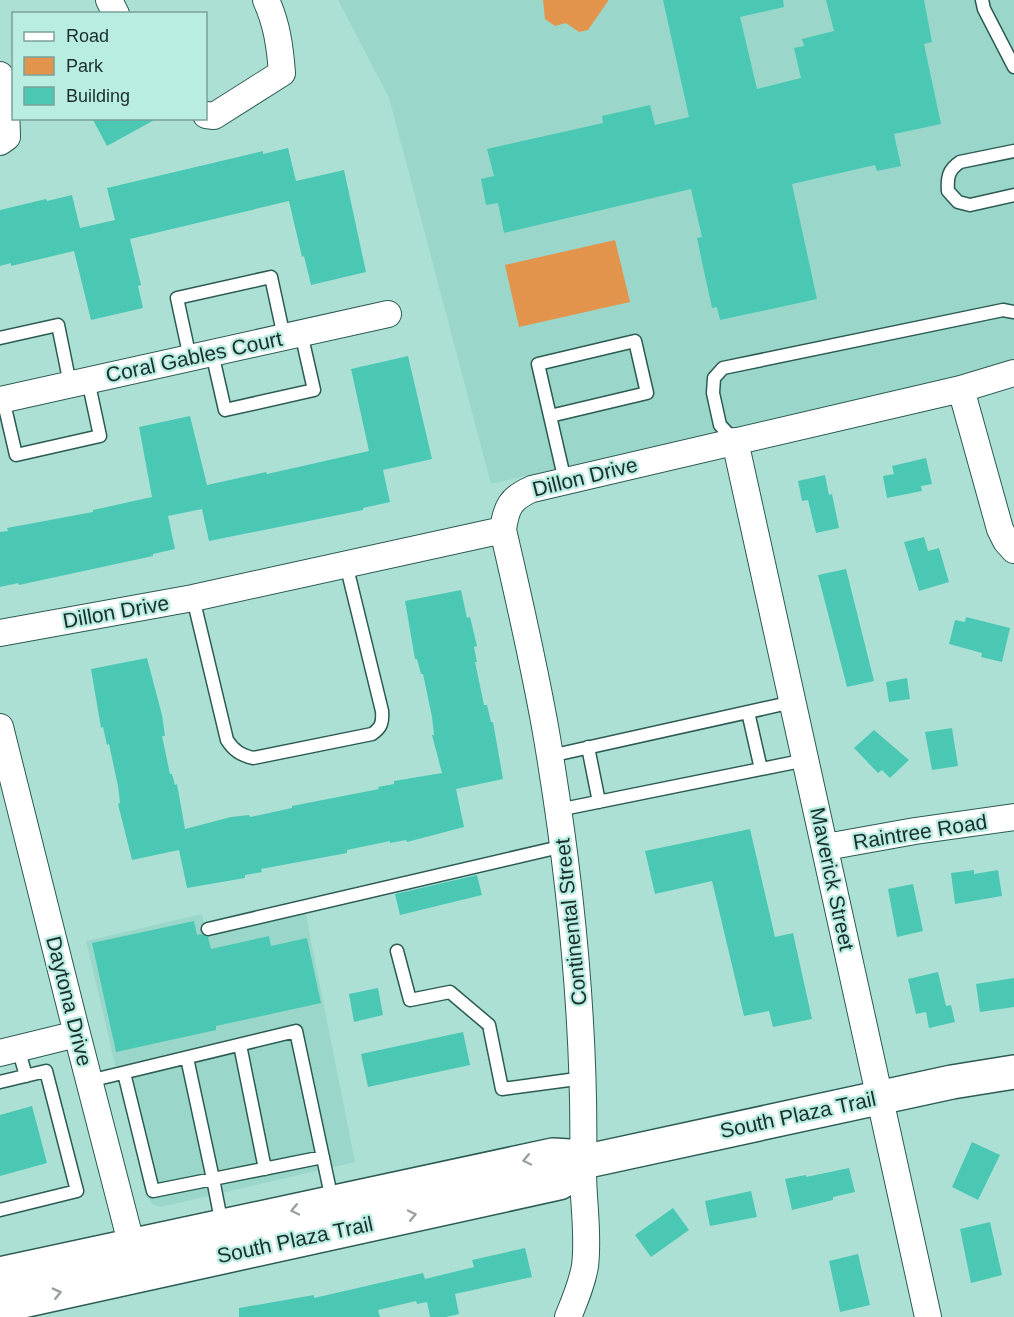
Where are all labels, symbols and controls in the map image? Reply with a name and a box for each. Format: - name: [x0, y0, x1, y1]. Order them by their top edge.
- legend: [12, 12, 207, 120]
- text: Road: [66, 26, 109, 46]
- text: Park: [66, 56, 104, 76]
- text: Building: [66, 86, 130, 106]
- street label: Coral Gables Court: [104, 327, 284, 386]
- street label: Dillon Drive: [530, 452, 640, 501]
- street label: Dillon Drive: [61, 591, 171, 632]
- street label: Maverick Street: [806, 805, 859, 953]
- street label: Raintree Road: [851, 810, 989, 853]
- street label: Continental Street: [550, 837, 591, 1007]
- street label: Daytona Drive: [42, 934, 97, 1068]
- street label: South Plaza Trail: [718, 1087, 878, 1142]
- one-way arrow: [522, 1153, 532, 1166]
- one-way arrow: [290, 1203, 300, 1216]
- one-way arrow: [406, 1209, 416, 1222]
- street label: South Plaza Trail: [215, 1212, 375, 1267]
- one-way arrow: [52, 1287, 62, 1300]

